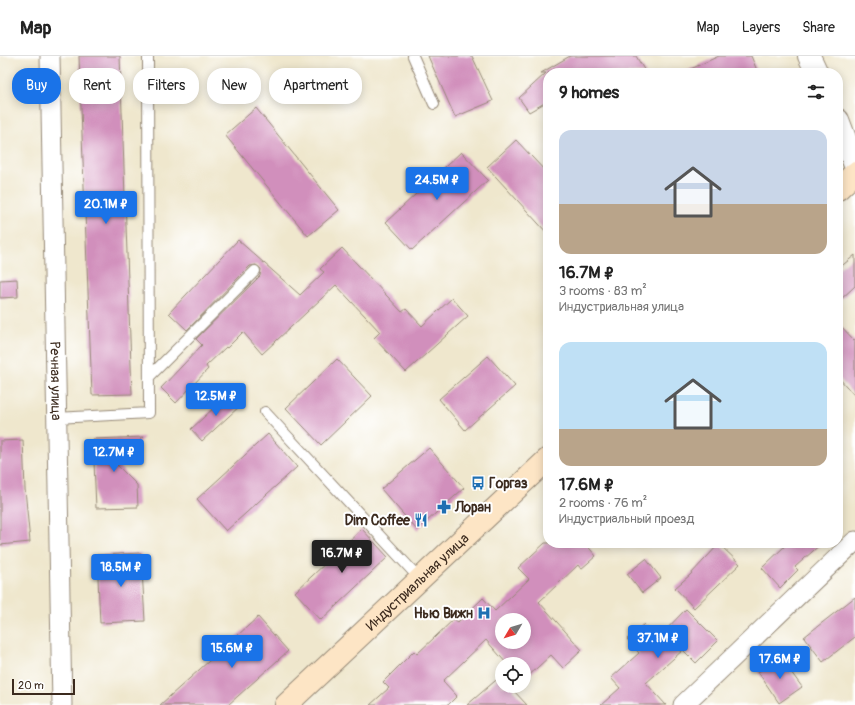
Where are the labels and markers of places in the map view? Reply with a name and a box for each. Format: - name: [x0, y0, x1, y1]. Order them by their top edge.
- pin: 24.5M ₽: [400, 167, 474, 201]
- pin: 20.1M ₽: [69, 191, 143, 225]
- pin: 12.5M ₽: [179, 383, 253, 417]
- pin: 12.7M ₽: [77, 439, 151, 473]
- bus stop icon: Горгаз: [470, 475, 486, 491]
- place label: Горгаз: [489, 475, 528, 492]
- pharmacy icon: Лоран: [436, 499, 452, 515]
- place label: Лоран: [454, 499, 491, 516]
- place label: Dim Coffee: [344, 512, 411, 529]
- restaurant icon: Dim Coffee: [413, 512, 429, 528]
- pin: 16.7M ₽: [305, 540, 379, 574]
- pin: 18.5M ₽: [84, 554, 158, 588]
- place label: Нью Вижн: [414, 605, 473, 622]
- hospital icon: Нью Вижн: [476, 605, 492, 621]
- pin: 37.1M ₽: [621, 625, 695, 659]
- pin: 15.6M ₽: [195, 635, 269, 669]
- pin: 17.6M ₽: [743, 646, 817, 680]

